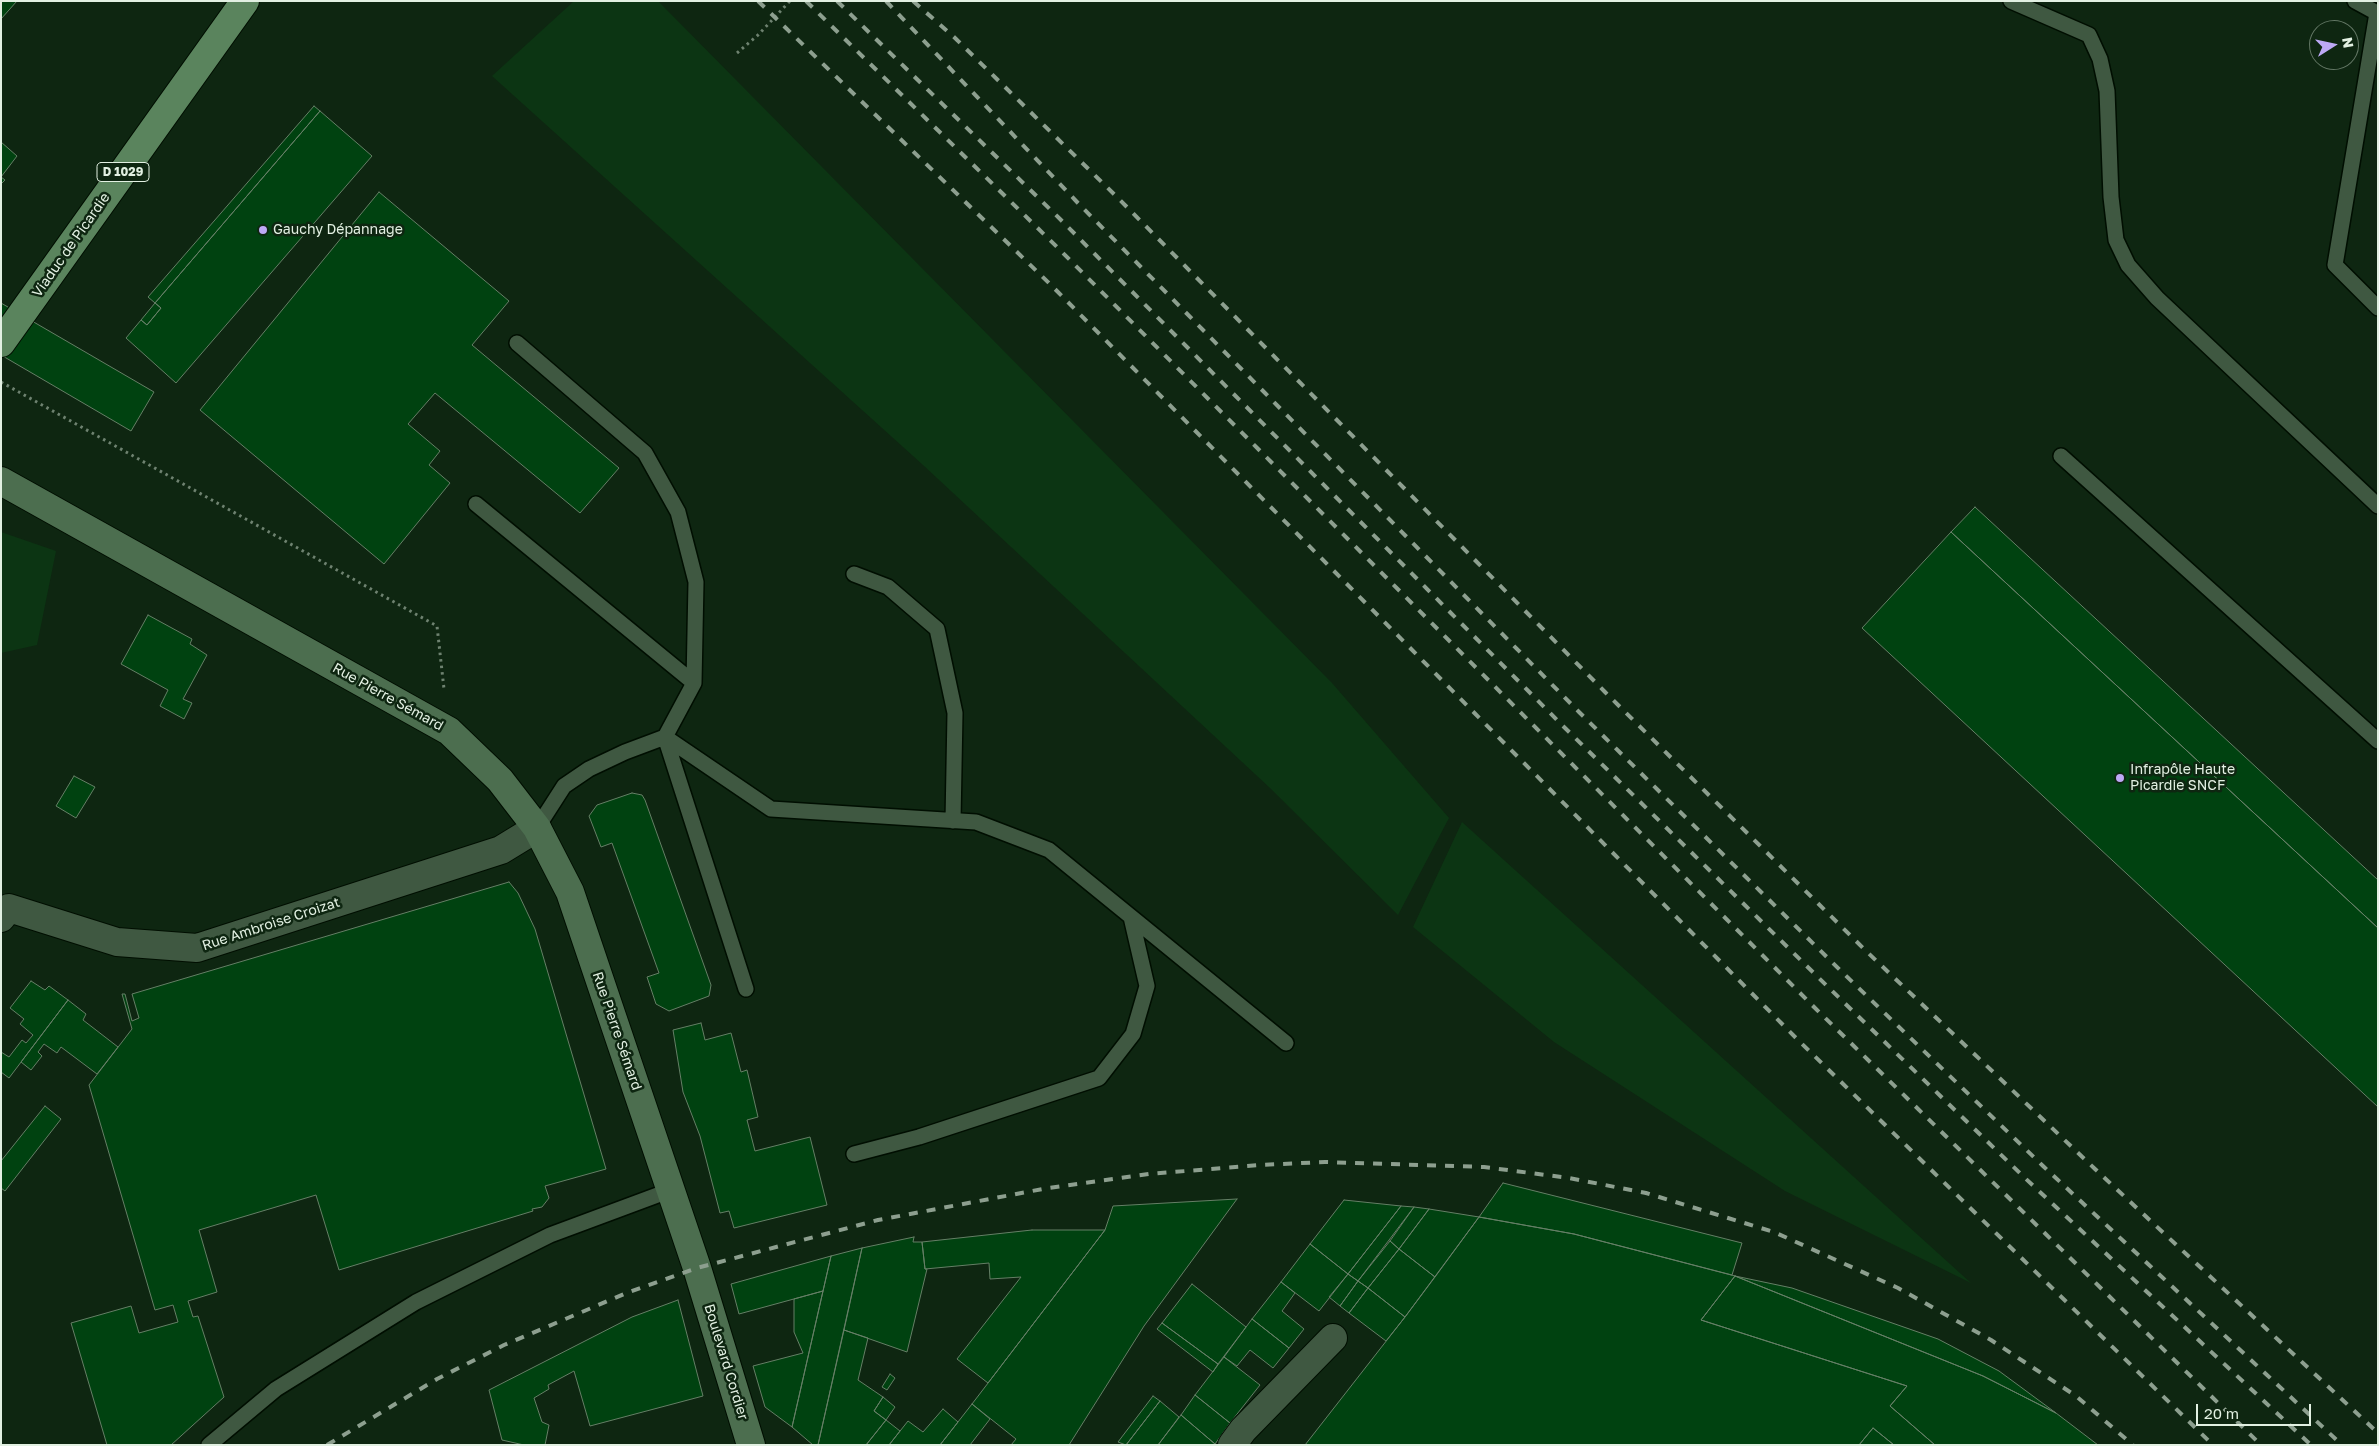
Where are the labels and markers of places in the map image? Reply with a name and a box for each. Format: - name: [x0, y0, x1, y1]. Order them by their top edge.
- place label: Gauchy Dépannage: [273, 222, 403, 238]
- marker: Gauchy Dépannage: [257, 224, 269, 236]
- place label: Infrapôle Haute Picardie SNCF: [2130, 762, 2235, 794]
- marker: Infrapôle Haute Picardie SNCF: [2114, 772, 2126, 784]

